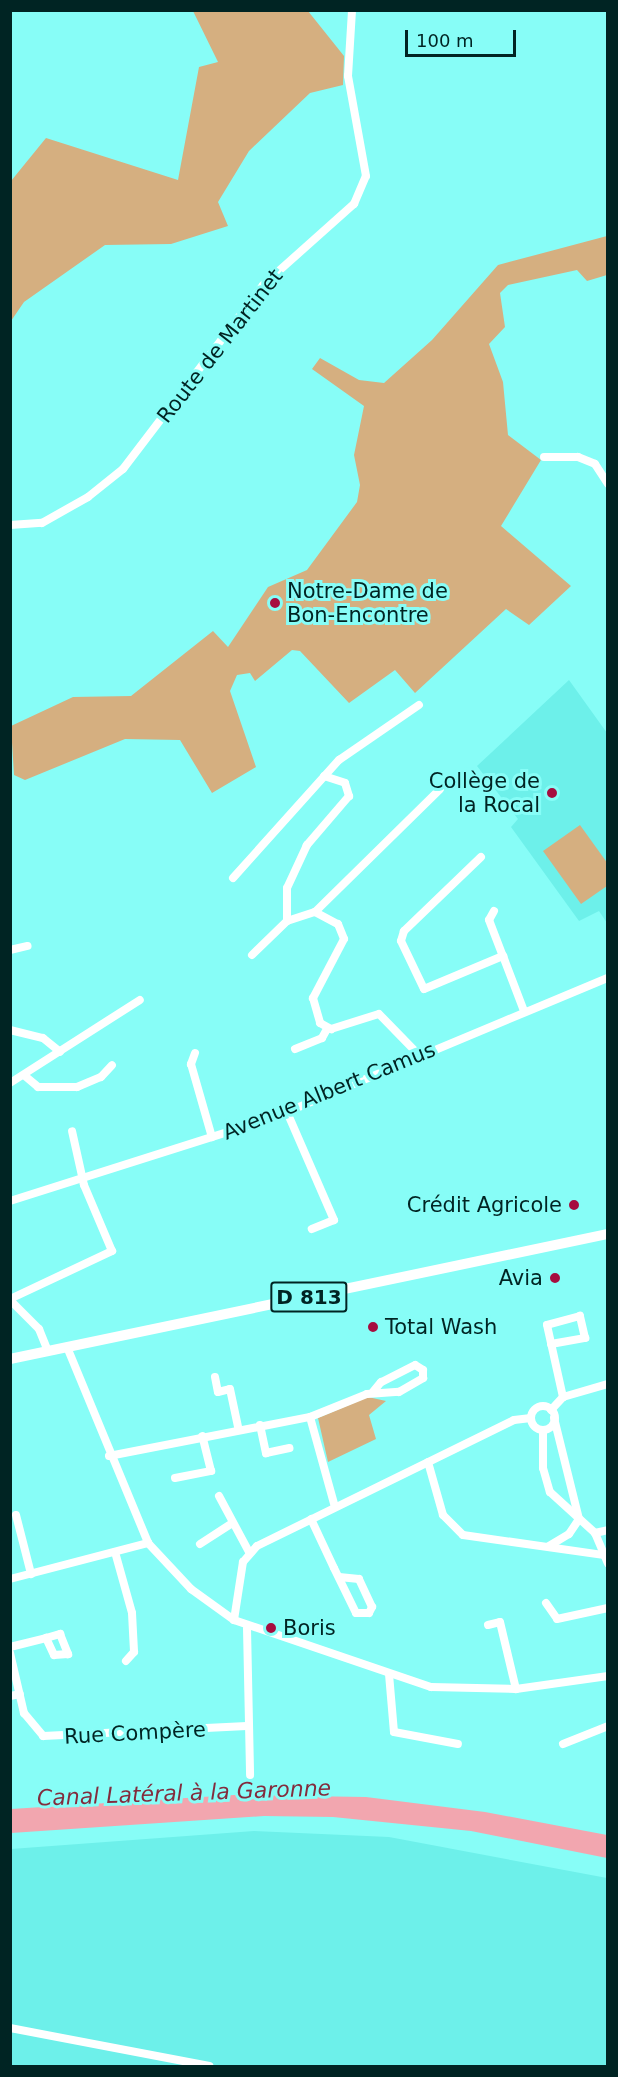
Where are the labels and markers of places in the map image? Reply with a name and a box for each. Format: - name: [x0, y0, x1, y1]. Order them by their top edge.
- place label: Notre-Dame de Bon-Encontre: [287, 578, 448, 628]
- marker: Notre-Dame de Bon-Encontre: [268, 596, 282, 610]
- place label: Collège de la Rocal: [429, 768, 540, 818]
- marker: Collège de la Rocal: [545, 786, 559, 800]
- place label: Crédit Agricole: [407, 1192, 562, 1218]
- marker: Crédit Agricole: [567, 1198, 581, 1212]
- place label: Avia: [499, 1265, 543, 1291]
- marker: Avia: [548, 1271, 562, 1285]
- place label: Total Wash: [385, 1314, 497, 1340]
- marker: Total Wash: [366, 1320, 380, 1334]
- place label: Boris: [283, 1615, 336, 1641]
- marker: Boris: [264, 1621, 278, 1635]

